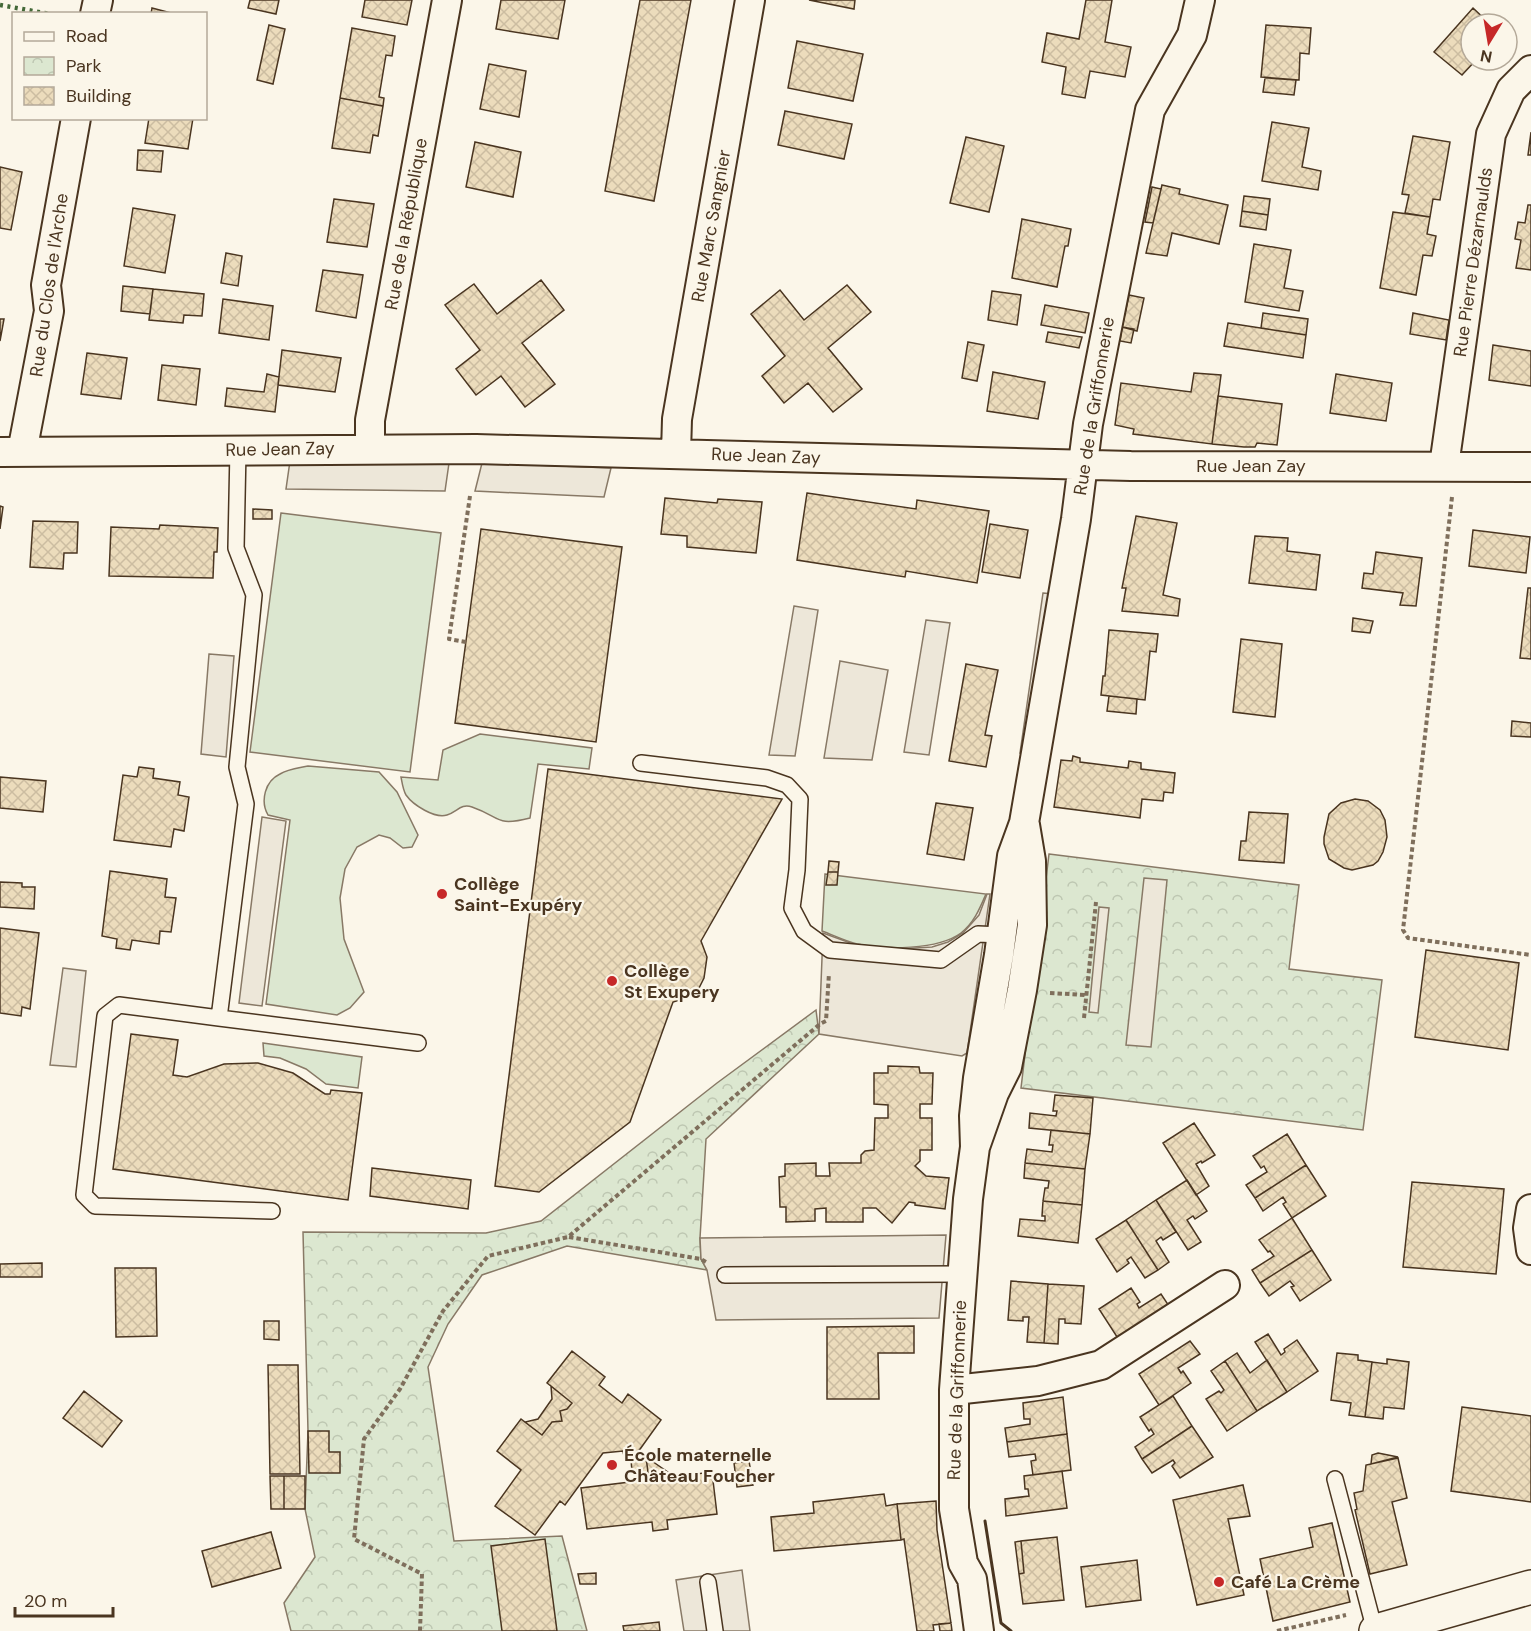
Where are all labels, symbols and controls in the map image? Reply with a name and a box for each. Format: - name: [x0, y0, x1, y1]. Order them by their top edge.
- legend: [12, 12, 207, 120]
- north arrow: [1459, 12, 1519, 72]
- text: Road: [66, 24, 108, 48]
- text: N: [1479, 45, 1494, 68]
- text: Park: [66, 54, 102, 78]
- text: Building: [66, 84, 131, 108]
- street label: Rue de la République: [379, 136, 433, 312]
- street label: Rue Marc Sangnier: [686, 148, 736, 304]
- street label: Rue Pierre Dézarnaulds: [1448, 166, 1498, 358]
- street label: Rue du Clos de l'Arche: [24, 192, 74, 378]
- street label: Rue de la Griffonnerie: [1068, 315, 1120, 497]
- street label: Rue Jean Zay: [225, 436, 335, 462]
- street label: Rue Jean Zay: [711, 442, 821, 470]
- street label: Rue Jean Zay: [1196, 454, 1306, 478]
- place label: Collège Saint-Exupéry: [454, 872, 582, 917]
- marker: Collège Saint-Exupéry: [435, 887, 449, 901]
- place label: Collège St Exupery: [624, 959, 720, 1004]
- marker: Collège St Exupery: [605, 974, 619, 988]
- street label: Rue de la Griffonnerie: [942, 1300, 972, 1480]
- place label: École maternelle Château Foucher: [624, 1443, 775, 1488]
- marker: École maternelle Château Foucher: [605, 1458, 619, 1472]
- place label: Café La Crème: [1231, 1570, 1360, 1594]
- marker: Café La Crème: [1212, 1575, 1226, 1589]
- scale bar: [15, 1580, 112, 1618]
- text: 20 m: [24, 1589, 67, 1613]

